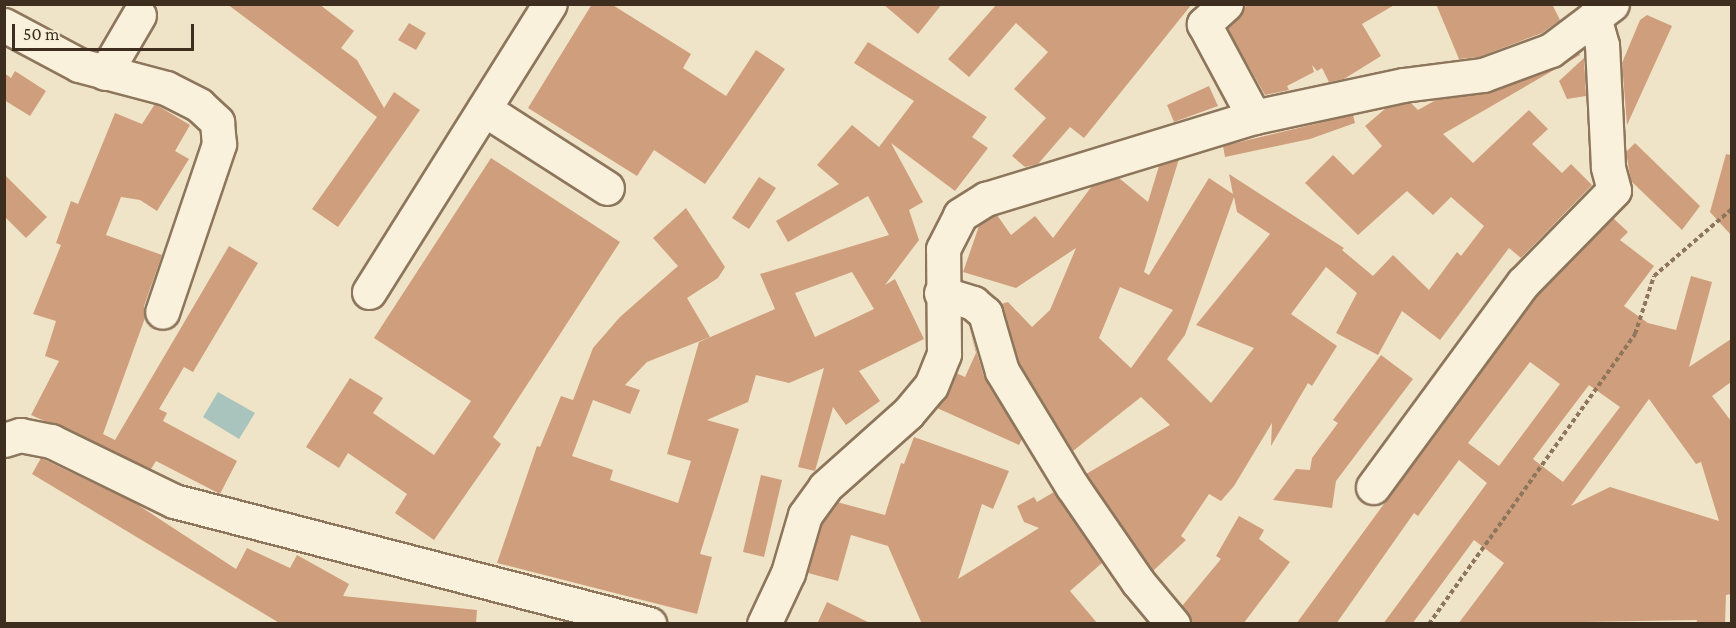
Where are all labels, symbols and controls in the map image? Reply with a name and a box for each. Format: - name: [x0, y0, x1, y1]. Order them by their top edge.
- scale bar: [15, 12, 196, 50]
- text: 50 m: [23, 24, 60, 44]

